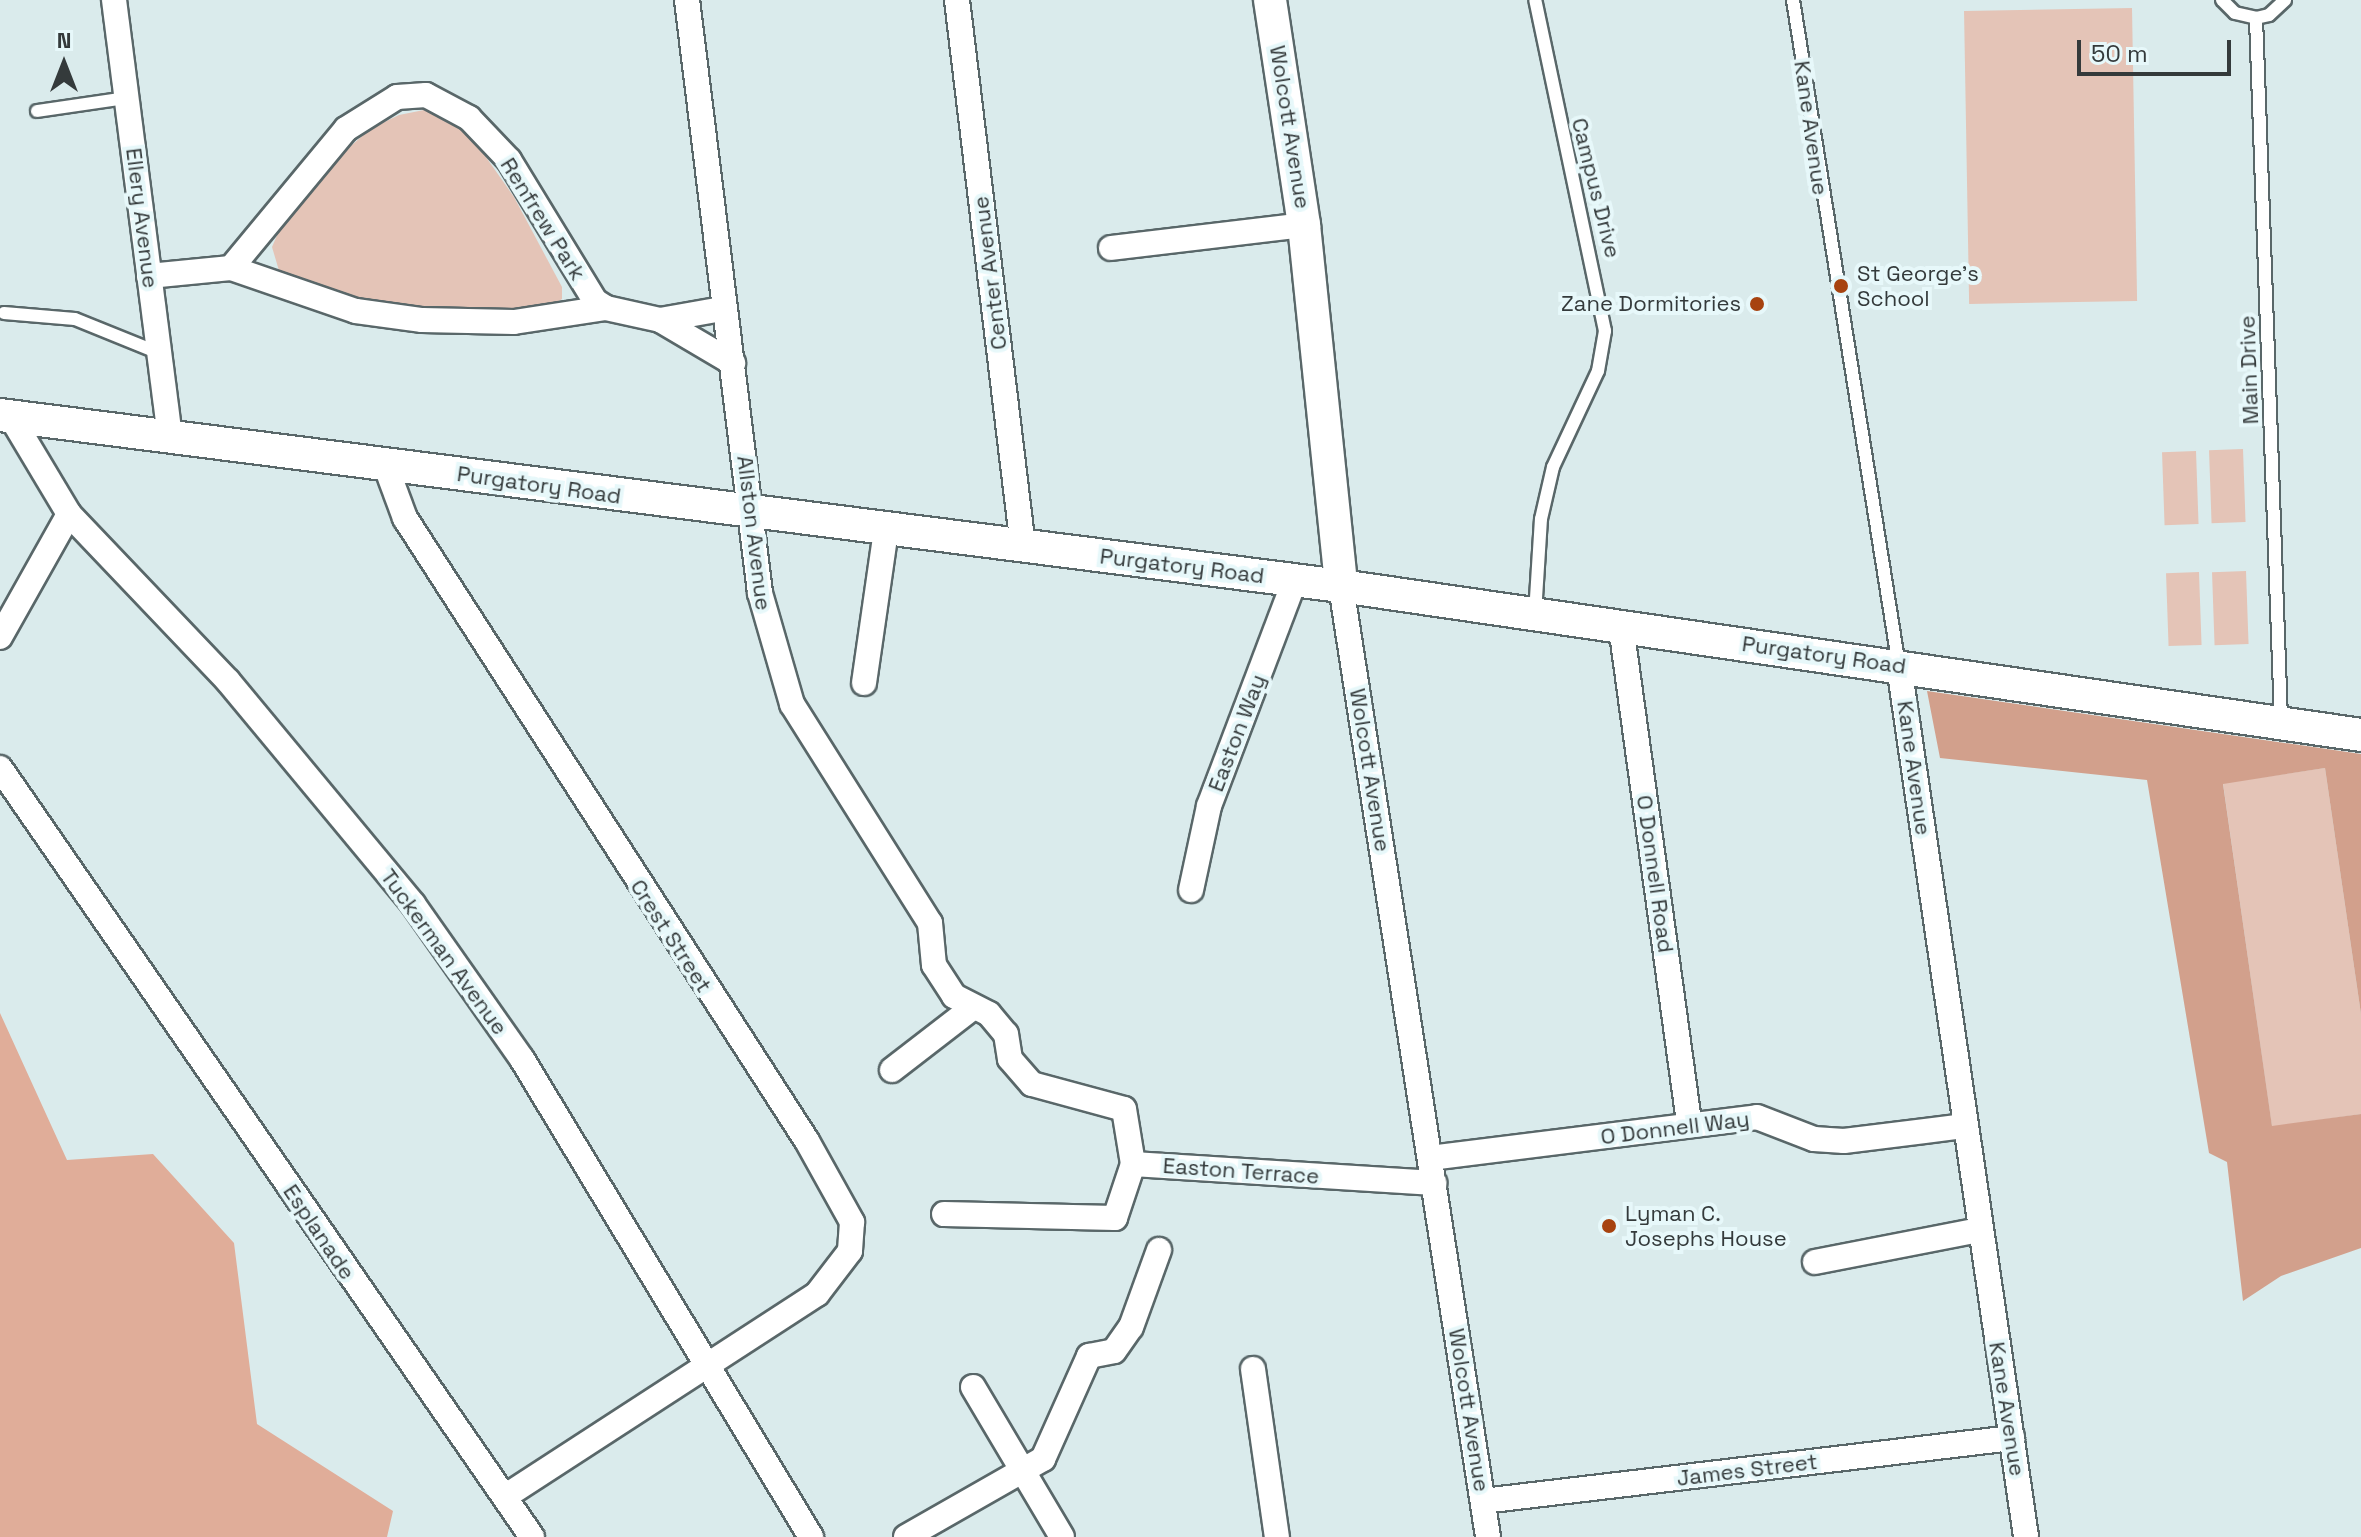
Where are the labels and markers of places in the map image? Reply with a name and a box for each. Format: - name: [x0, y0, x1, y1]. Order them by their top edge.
- place label: St George's School: [1857, 260, 1979, 312]
- marker: St George's School: [1832, 277, 1850, 295]
- place label: Zane Dormitories: [1561, 291, 1741, 317]
- marker: Zane Dormitories: [1748, 295, 1766, 313]
- place label: Lyman C. Josephs House: [1625, 1200, 1787, 1252]
- marker: Lyman C. Josephs House: [1600, 1217, 1618, 1235]

